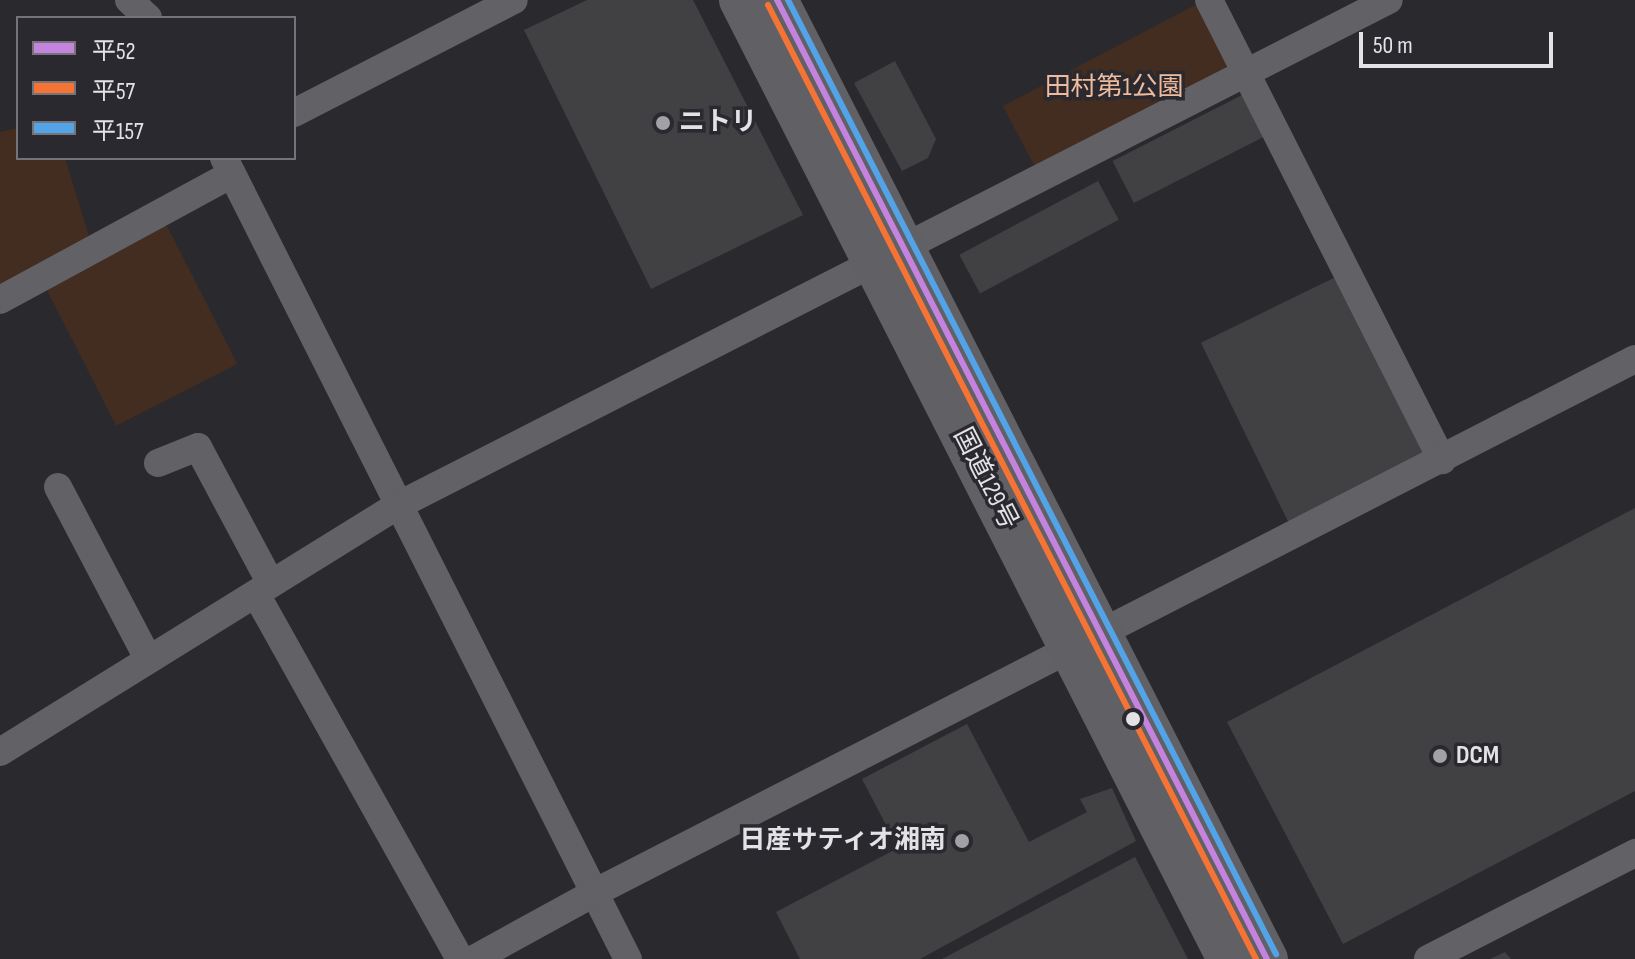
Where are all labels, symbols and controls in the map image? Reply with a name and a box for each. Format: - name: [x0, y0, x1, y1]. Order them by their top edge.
- legend: [16, 16, 296, 160]
- scale bar: [1363, 16, 1557, 66]
- text: 50 m: [1373, 31, 1413, 60]
- text: 平52: [92, 37, 136, 66]
- park label: 田村第1公園: [1044, 72, 1184, 104]
- text: 平57: [92, 77, 135, 106]
- place label: ニトリ: [679, 107, 757, 139]
- marker: ニトリ: [654, 114, 672, 132]
- text: 平157: [92, 117, 144, 146]
- street label: 国道129号: [946, 423, 1024, 535]
- unlabelled marker: [1125, 711, 1141, 727]
- place label: DCM: [1456, 740, 1499, 772]
- marker: DCM: [1431, 747, 1449, 765]
- place label: 日産サティオ湘南: [738, 825, 946, 857]
- marker: 日産サティオ湘南: [953, 832, 971, 850]

